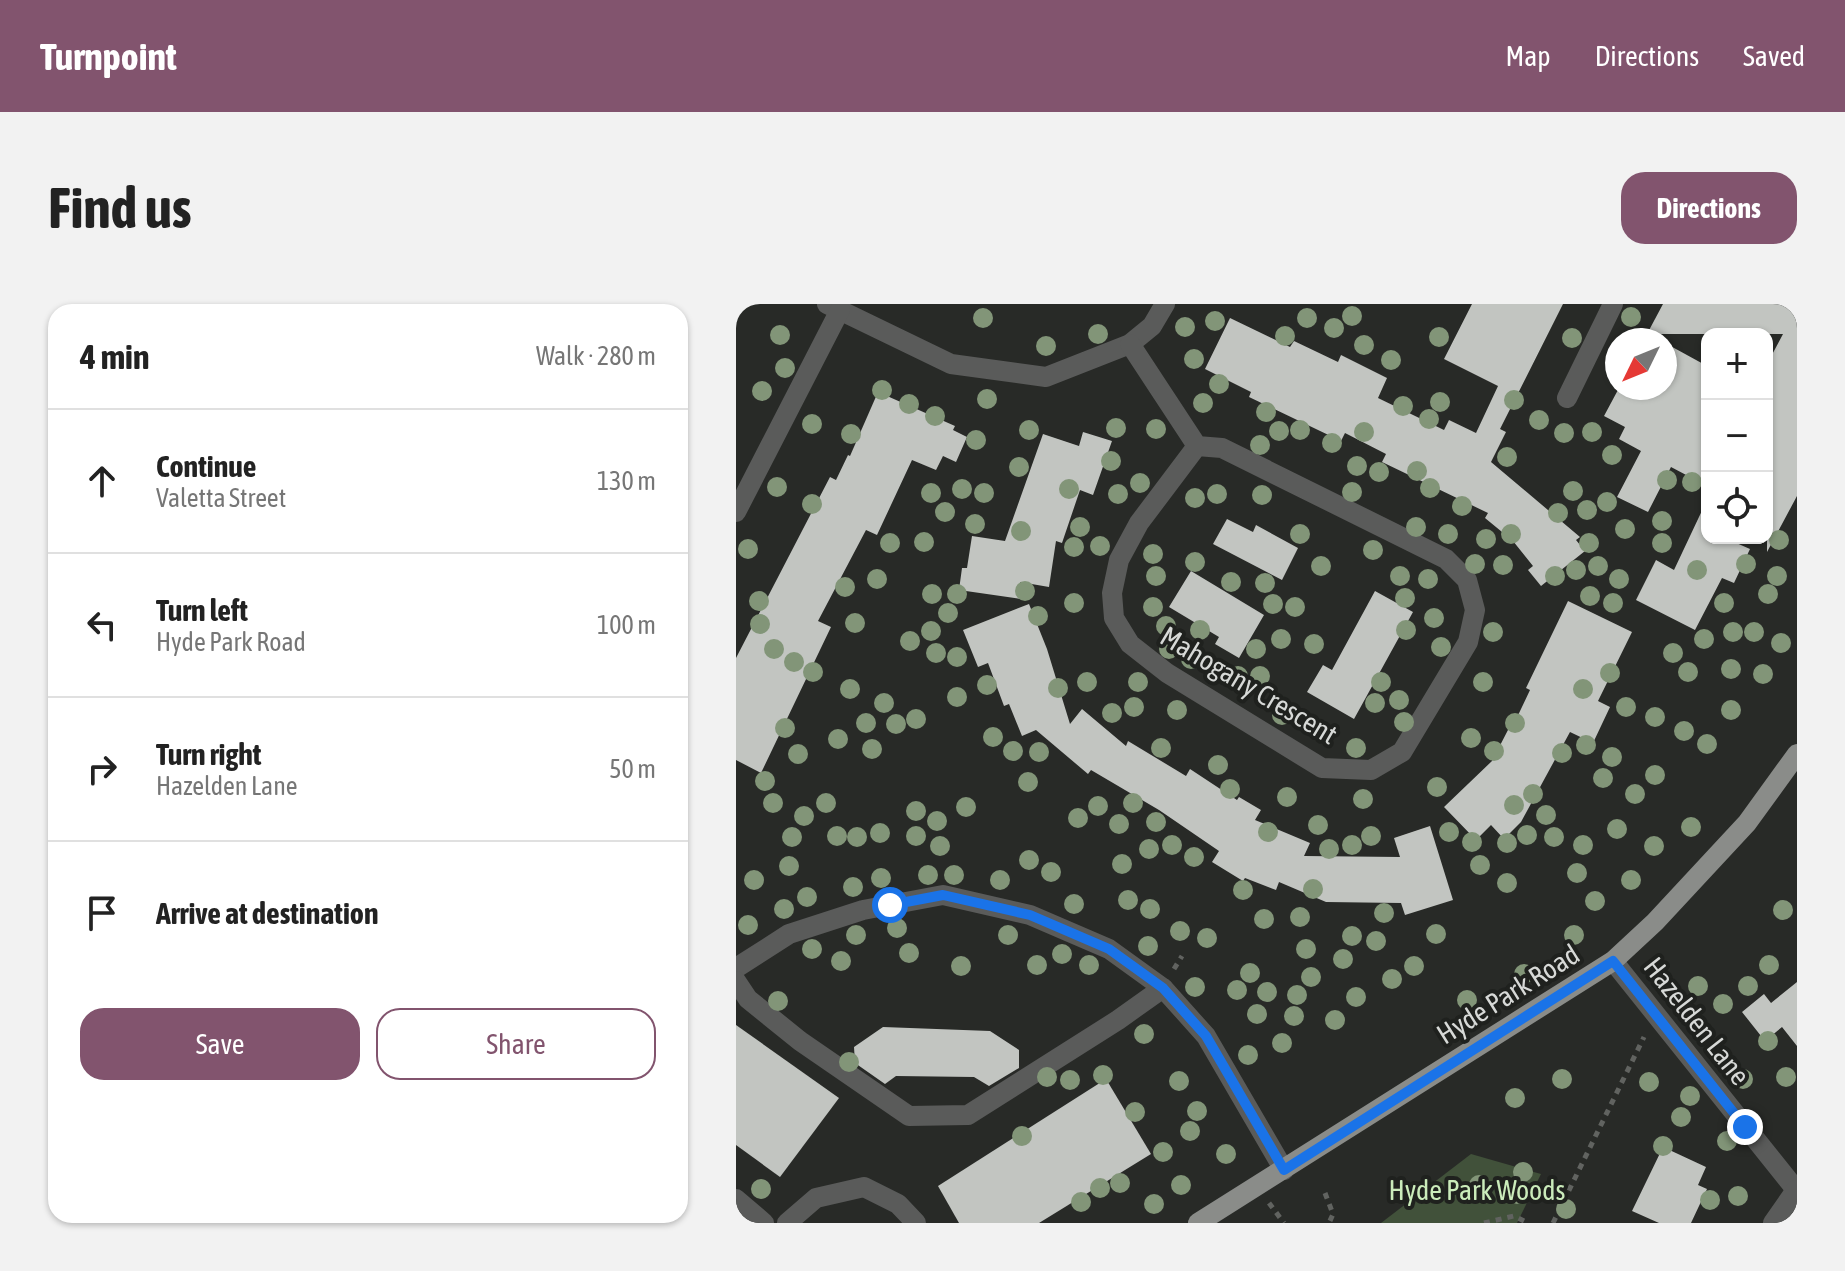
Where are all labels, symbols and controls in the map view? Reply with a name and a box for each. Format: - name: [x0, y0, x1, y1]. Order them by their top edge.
- text: Turnpoint: [40, 35, 177, 78]
- text: Map: [1506, 40, 1551, 72]
- text: Directions: [1595, 40, 1699, 72]
- text: Saved: [1743, 40, 1805, 72]
- button: Directions: [1621, 172, 1797, 244]
- text: Find us: [48, 176, 192, 240]
- north arrow: [1605, 328, 1677, 400]
- map controls: [1701, 328, 1773, 544]
- button: +: [1701, 328, 1773, 400]
- text: 4 min: [80, 337, 149, 376]
- text: Walk · 280 m: [536, 341, 656, 371]
- button: −: [1701, 400, 1773, 472]
- text: Continue: [156, 449, 256, 483]
- icon: ahead: [80, 459, 124, 503]
- text: 130 m: [597, 466, 656, 496]
- button: locate: [1701, 472, 1773, 544]
- text: Valetta Street: [156, 483, 286, 513]
- text: Turn left: [156, 593, 248, 627]
- icon: left: [80, 603, 124, 647]
- text: 100 m: [597, 610, 656, 640]
- street label: Mahogany Crescent: [1155, 620, 1343, 750]
- text: Hyde Park Road: [156, 627, 306, 657]
- text: Turn right: [156, 737, 262, 771]
- icon: right: [80, 747, 124, 791]
- text: 50 m: [609, 754, 656, 784]
- text: Hazelden Lane: [156, 771, 298, 801]
- route start: [872, 887, 908, 923]
- icon: arrive: [80, 891, 124, 935]
- text: Arrive at destination: [156, 896, 378, 930]
- street label: Hyde Park Road: [1431, 938, 1585, 1050]
- street label: Hazelden Lane: [1637, 951, 1757, 1091]
- button: Save: [80, 1008, 360, 1080]
- button: Share: [376, 1008, 656, 1080]
- route end: [1727, 1109, 1763, 1145]
- park label: Hyde Park Woods: [1389, 1174, 1565, 1206]

